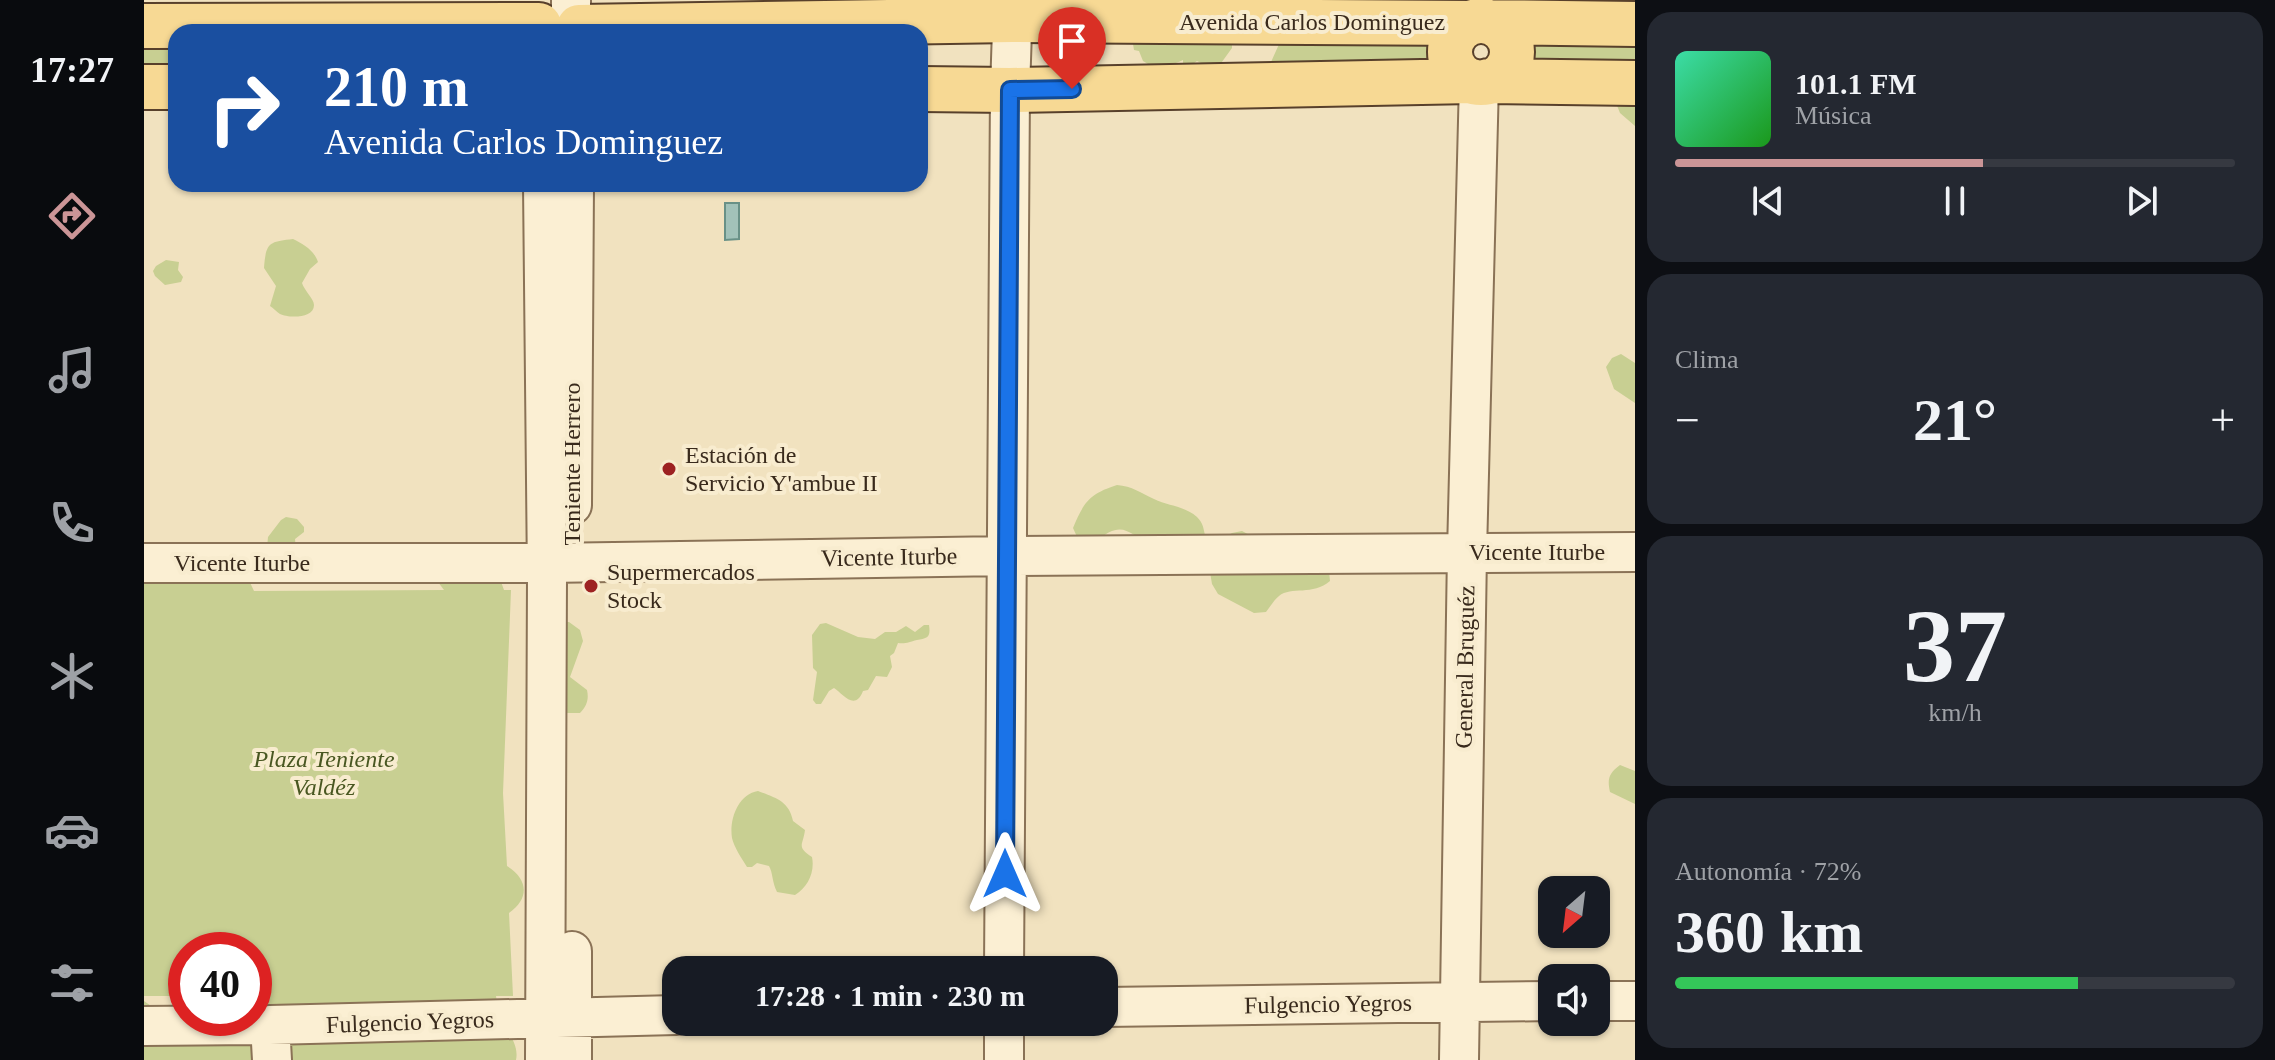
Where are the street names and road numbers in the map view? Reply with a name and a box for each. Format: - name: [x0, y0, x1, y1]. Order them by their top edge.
- street label: Avenida Carlos Dominguez: [1179, 9, 1445, 35]
- street label: Teniente Herrero: [559, 383, 585, 545]
- street label: Vicente Iturbe: [1469, 539, 1605, 565]
- street label: Vicente Iturbe: [821, 543, 957, 571]
- street label: Vicente Iturbe: [174, 550, 310, 576]
- street label: General Bruguéz: [1451, 585, 1479, 749]
- street label: Fulgencio Yegros: [1244, 990, 1412, 1018]
- street label: Fulgencio Yegros: [326, 1006, 494, 1038]

